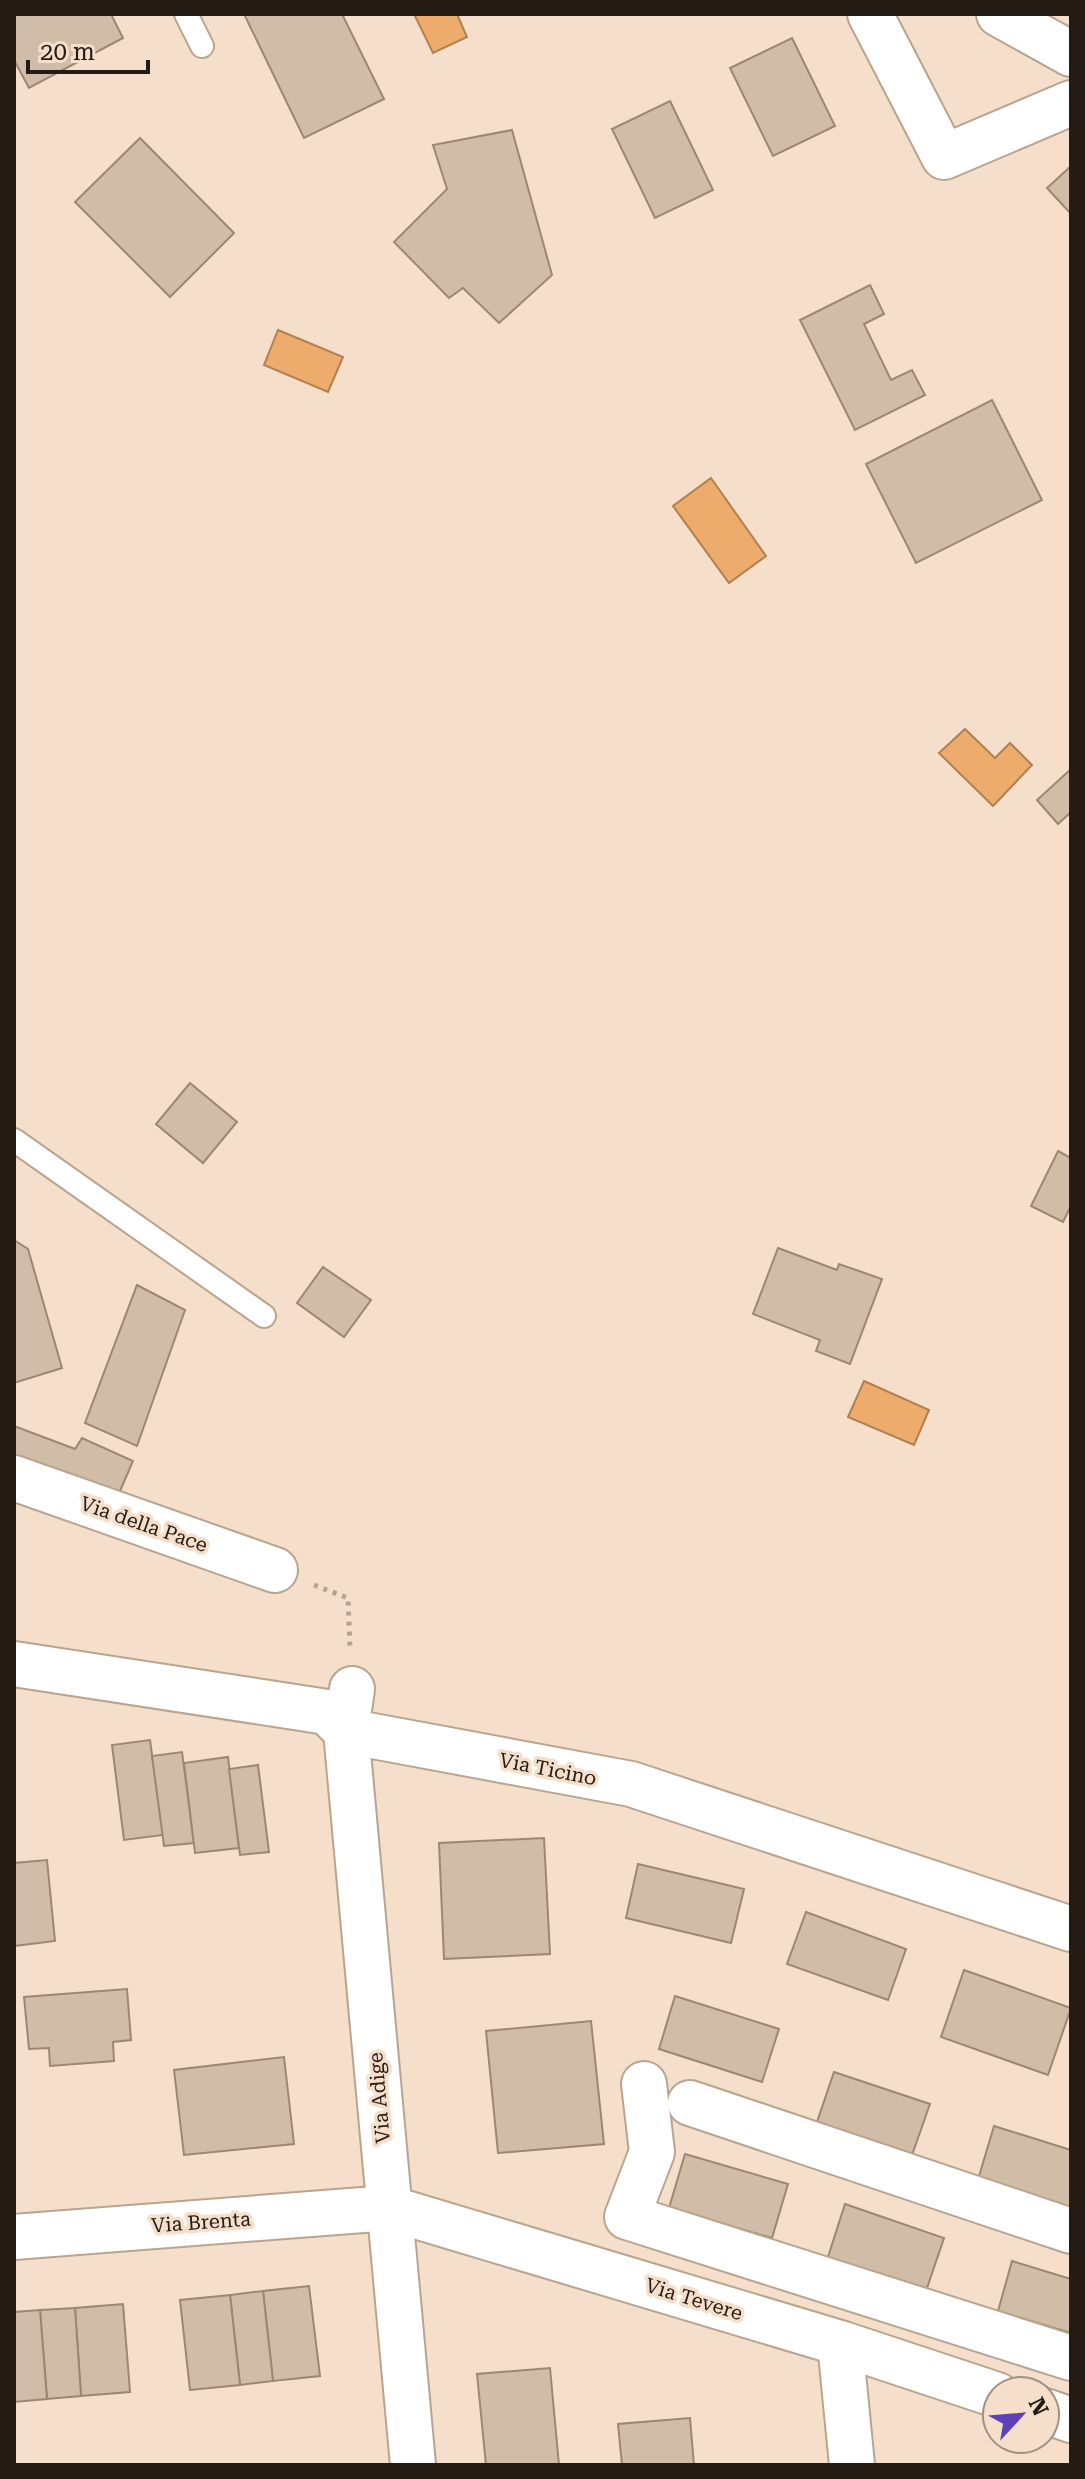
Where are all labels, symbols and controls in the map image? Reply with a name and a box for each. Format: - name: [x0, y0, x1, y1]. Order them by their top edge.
- scale bar: [28, 24, 148, 74]
- text: 20 m: [40, 38, 95, 66]
- street label: Via della Pace: [77, 1491, 211, 1557]
- street label: Via Ticino: [497, 1748, 599, 1790]
- street label: Via Adige: [363, 2051, 395, 2145]
- street label: Via Brenta: [150, 2207, 252, 2237]
- street label: Via Tevere: [643, 2273, 745, 2325]
- north arrow: [981, 2375, 1061, 2455]
- text: N: [1024, 2393, 1053, 2420]

